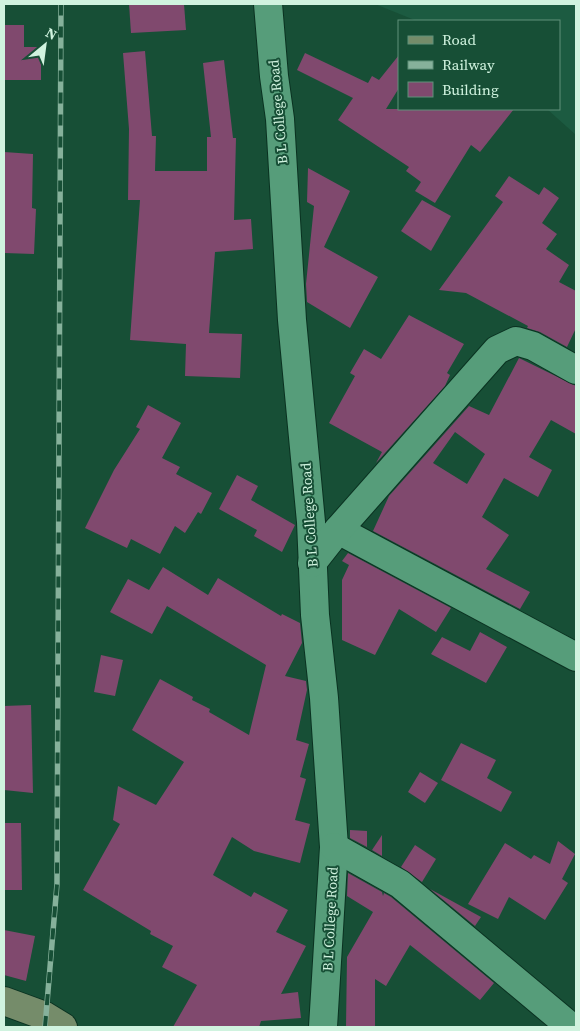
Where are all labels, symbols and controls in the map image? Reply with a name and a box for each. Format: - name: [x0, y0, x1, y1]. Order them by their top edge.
- north arrow: [20, 20, 70, 70]
- legend: [398, 20, 560, 110]
- text: N: [42, 22, 61, 45]
- text: Road: [442, 29, 476, 50]
- text: Railway: [442, 54, 495, 75]
- street label: B L College Road: [263, 59, 293, 165]
- text: Building: [442, 79, 499, 100]
- street label: B L College Road: [295, 462, 323, 568]
- street label: B L College Road: [317, 866, 343, 972]

